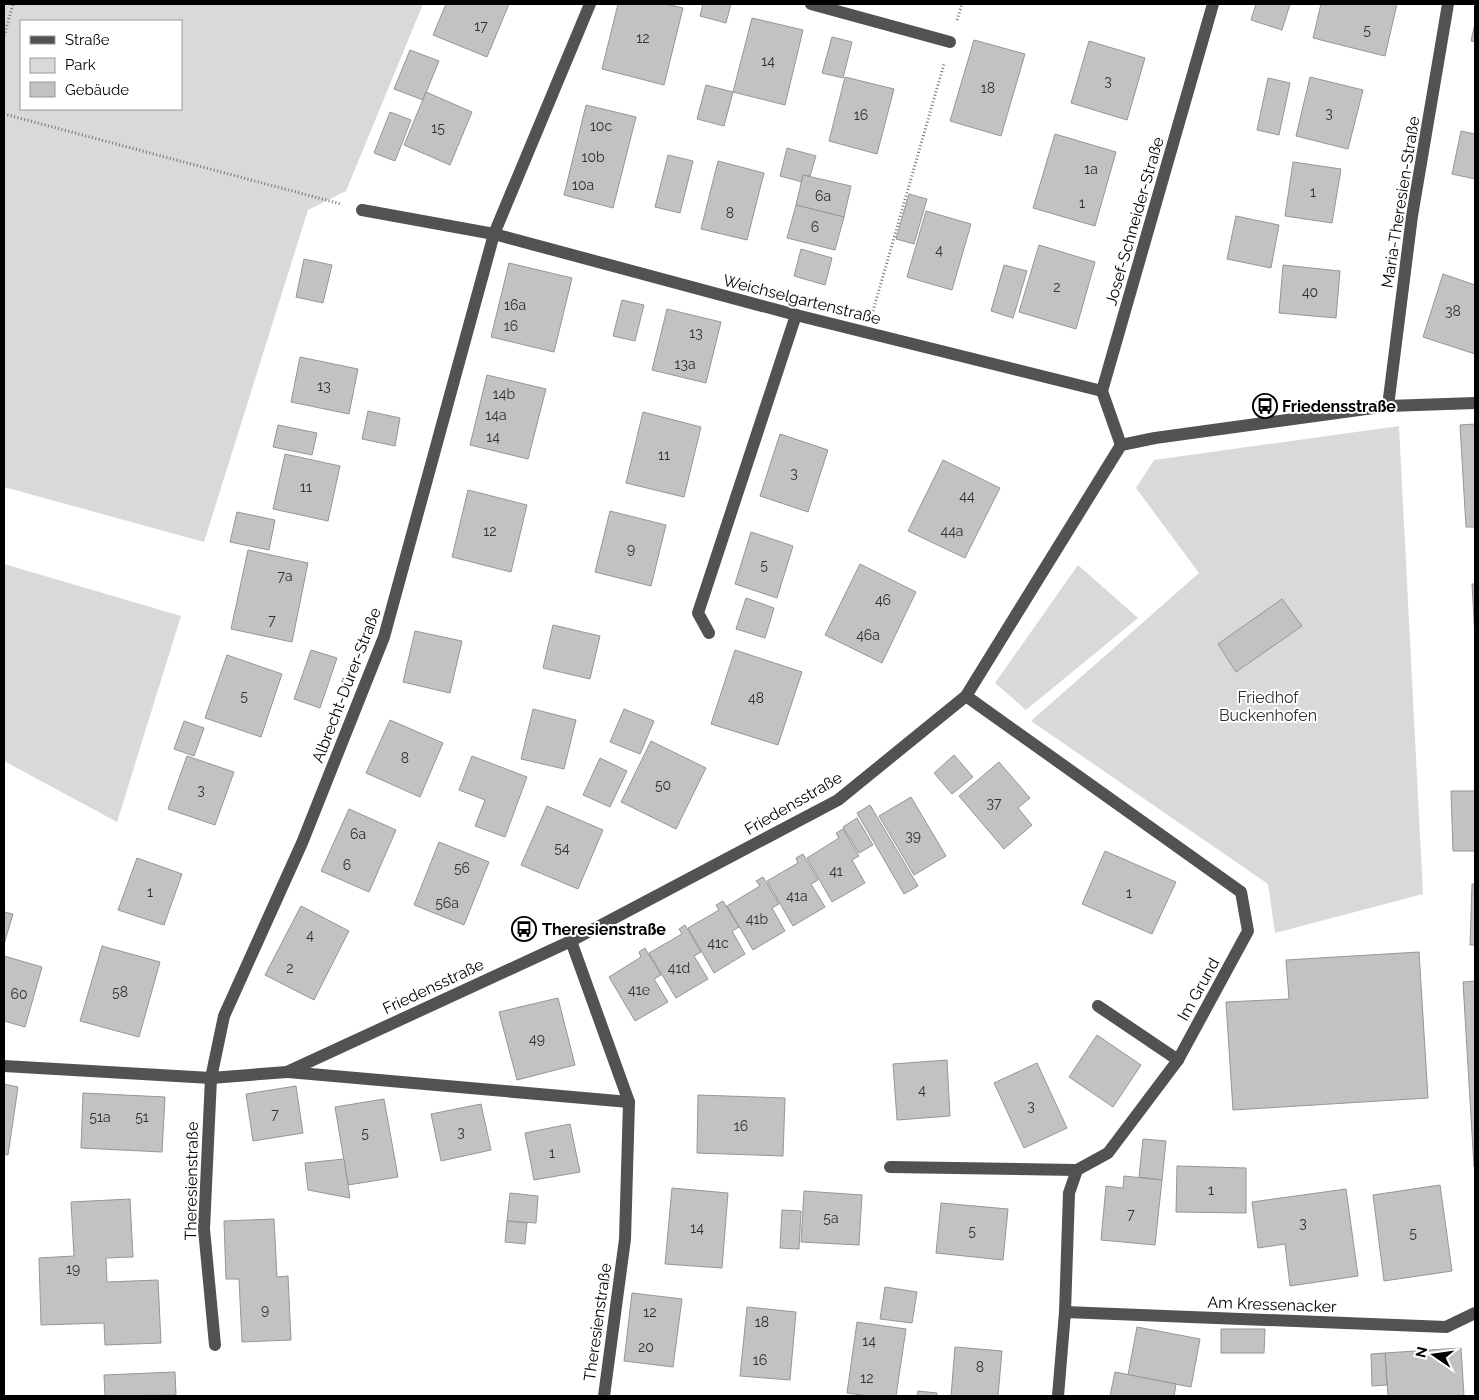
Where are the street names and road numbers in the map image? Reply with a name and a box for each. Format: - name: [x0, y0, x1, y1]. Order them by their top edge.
- street label: Maria-Theresien-Straße: [1378, 115, 1423, 289]
- street label: Josef-Schneider-Straße: [1101, 135, 1168, 308]
- street label: Weichselgartenstraße: [721, 271, 883, 328]
- street label: Albrecht-Dürer-Straße: [308, 605, 385, 766]
- street label: Friedensstraße: [741, 768, 845, 839]
- street label: Friedensstraße: [380, 955, 487, 1018]
- street label: Im Grund: [1173, 955, 1223, 1024]
- street label: Theresienstraße: [181, 1121, 202, 1241]
- street label: Theresienstraße: [580, 1262, 615, 1382]
- street label: Am Kressenacker: [1207, 1293, 1337, 1316]

